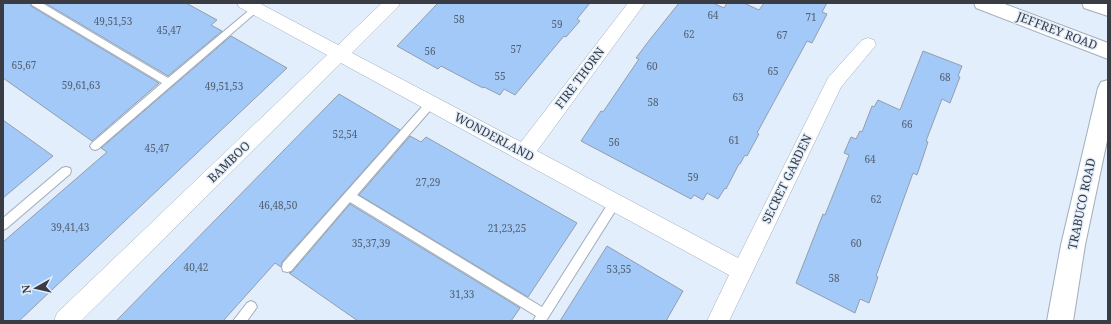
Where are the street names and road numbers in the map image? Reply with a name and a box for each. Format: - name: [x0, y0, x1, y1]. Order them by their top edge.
- street label: JEFFREY ROAD: [1013, 7, 1100, 54]
- street label: FIRE THORN: [551, 44, 608, 112]
- street label: WONDERLAND: [451, 108, 537, 165]
- street label: SECRET GARDEN: [758, 131, 816, 226]
- street label: BAMBOO: [204, 137, 254, 186]
- street label: TRABUCO ROAD: [1064, 156, 1100, 251]

